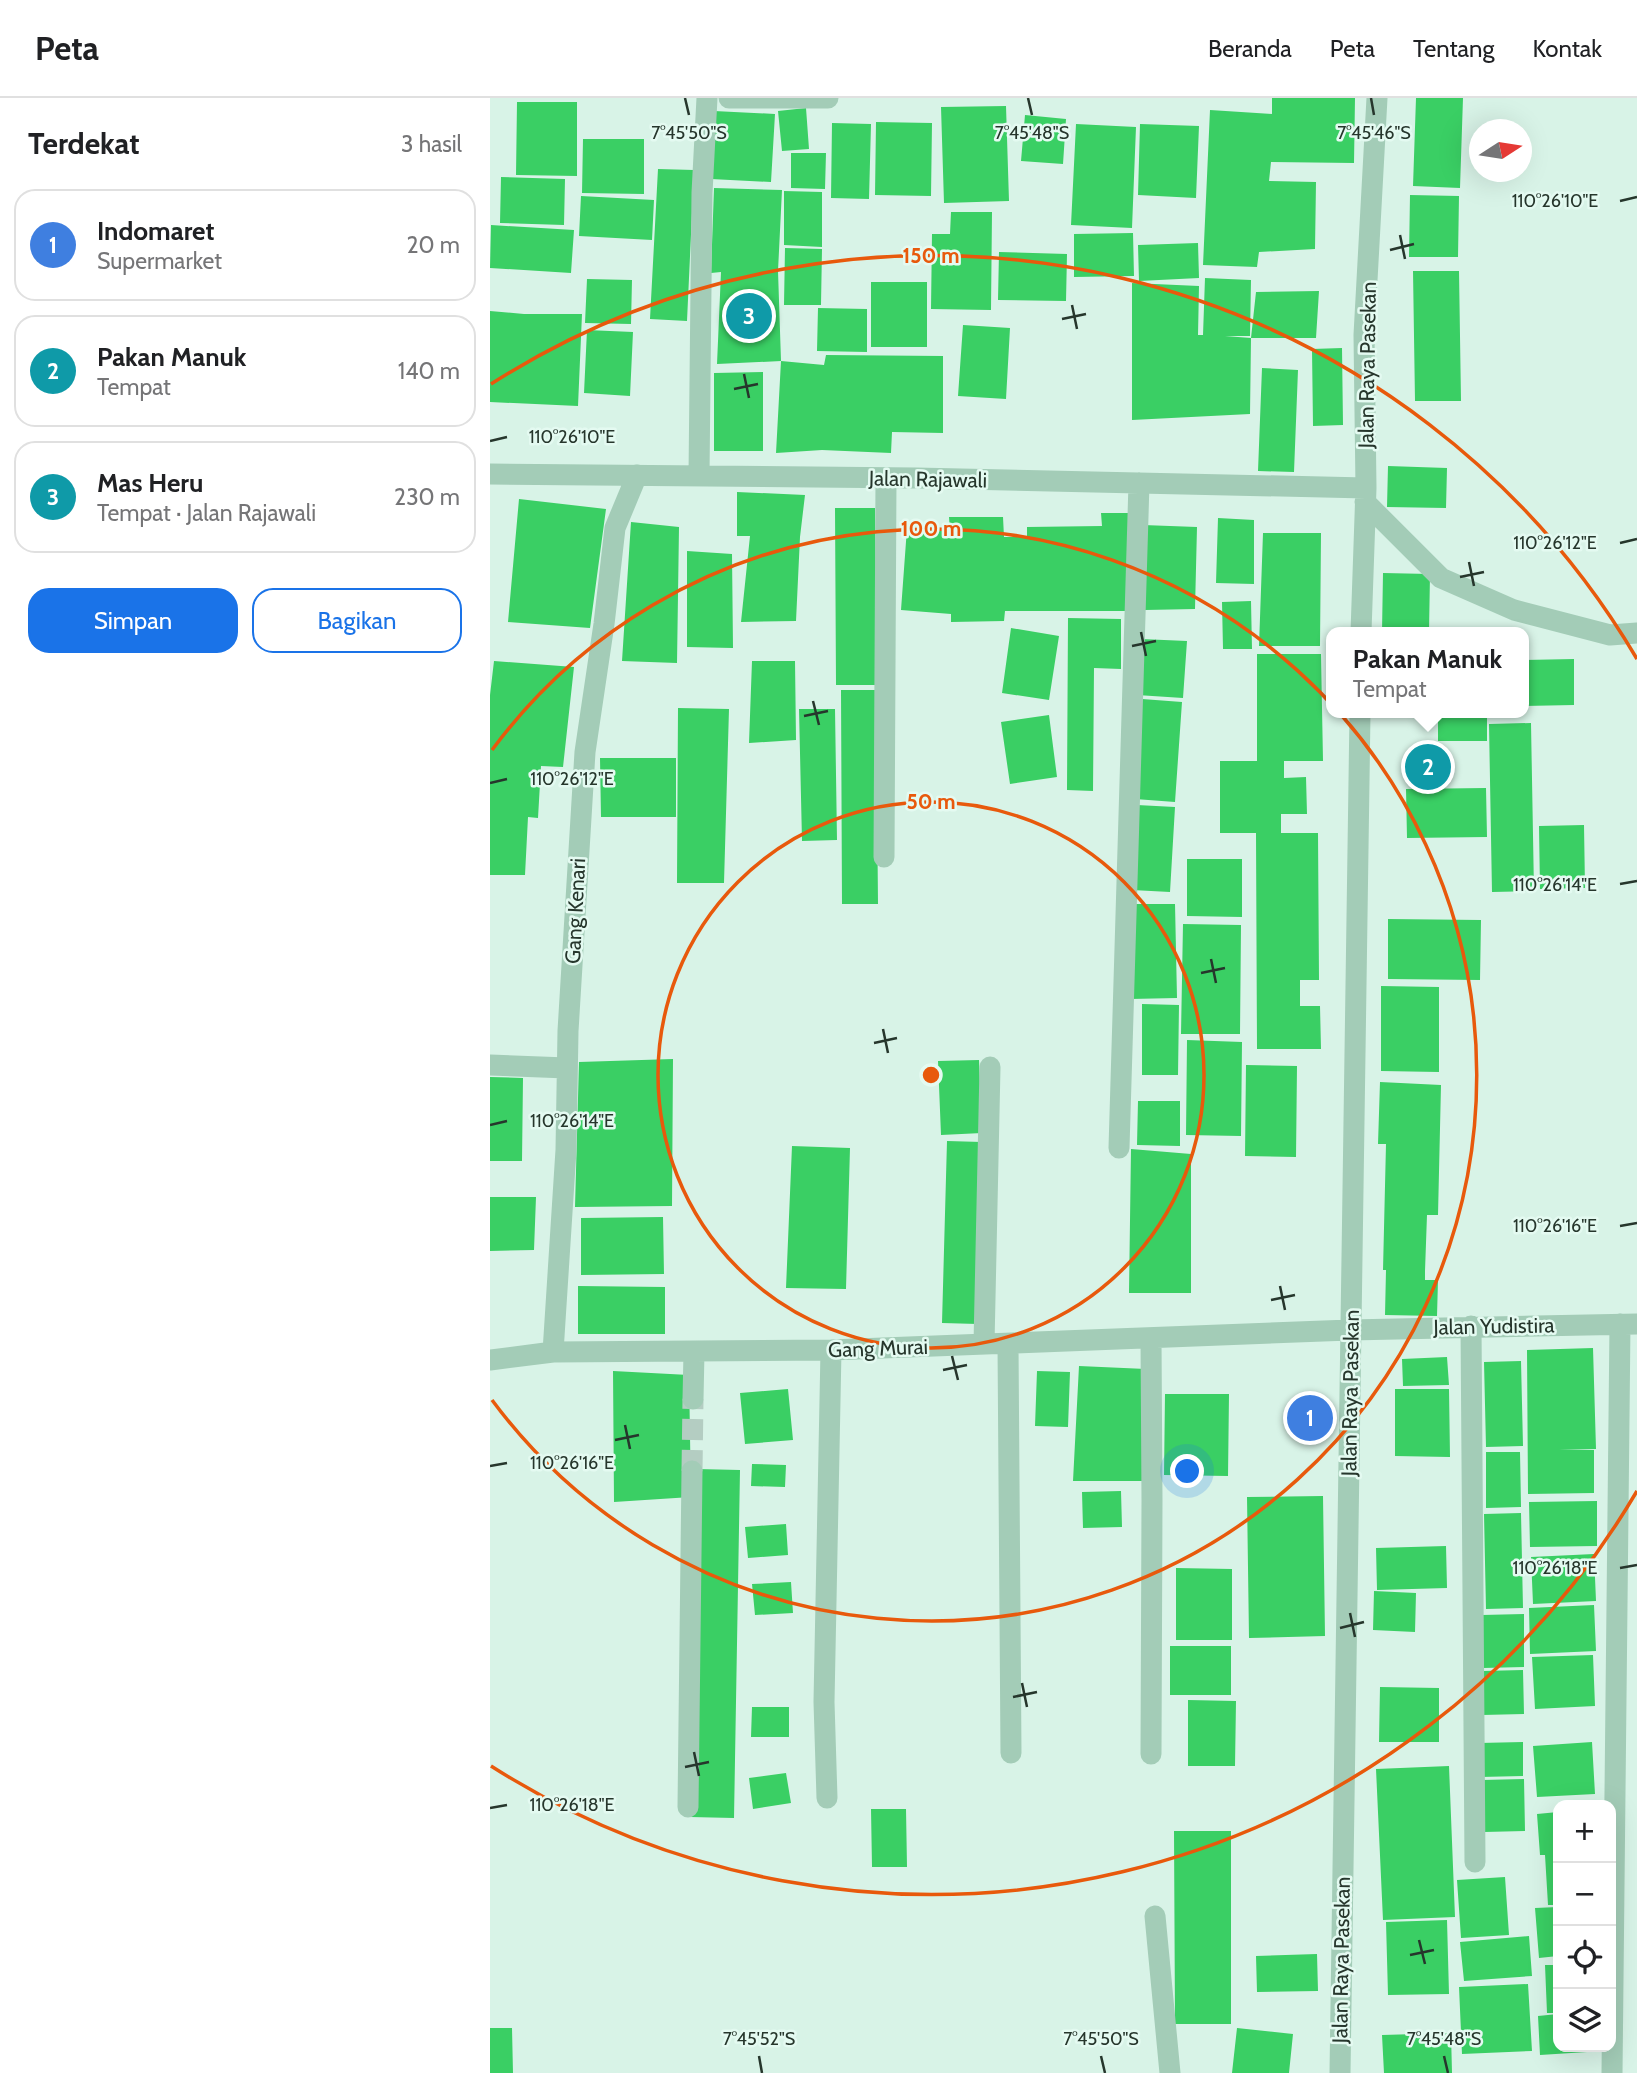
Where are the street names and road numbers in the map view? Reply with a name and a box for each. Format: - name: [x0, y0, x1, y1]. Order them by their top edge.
- street label: Jalan Raya Pasekan: [1353, 281, 1381, 450]
- street label: Jalan Rajawali: [868, 465, 987, 494]
- street label: Gang Kenari: [560, 857, 590, 965]
- street label: Jalan Raya Pasekan: [1336, 1309, 1364, 1478]
- street label: Jalan Yudistira: [1432, 1312, 1555, 1340]
- street label: Gang Murai: [828, 1334, 928, 1362]
- street label: Jalan Raya Pasekan: [1327, 1876, 1355, 2045]

